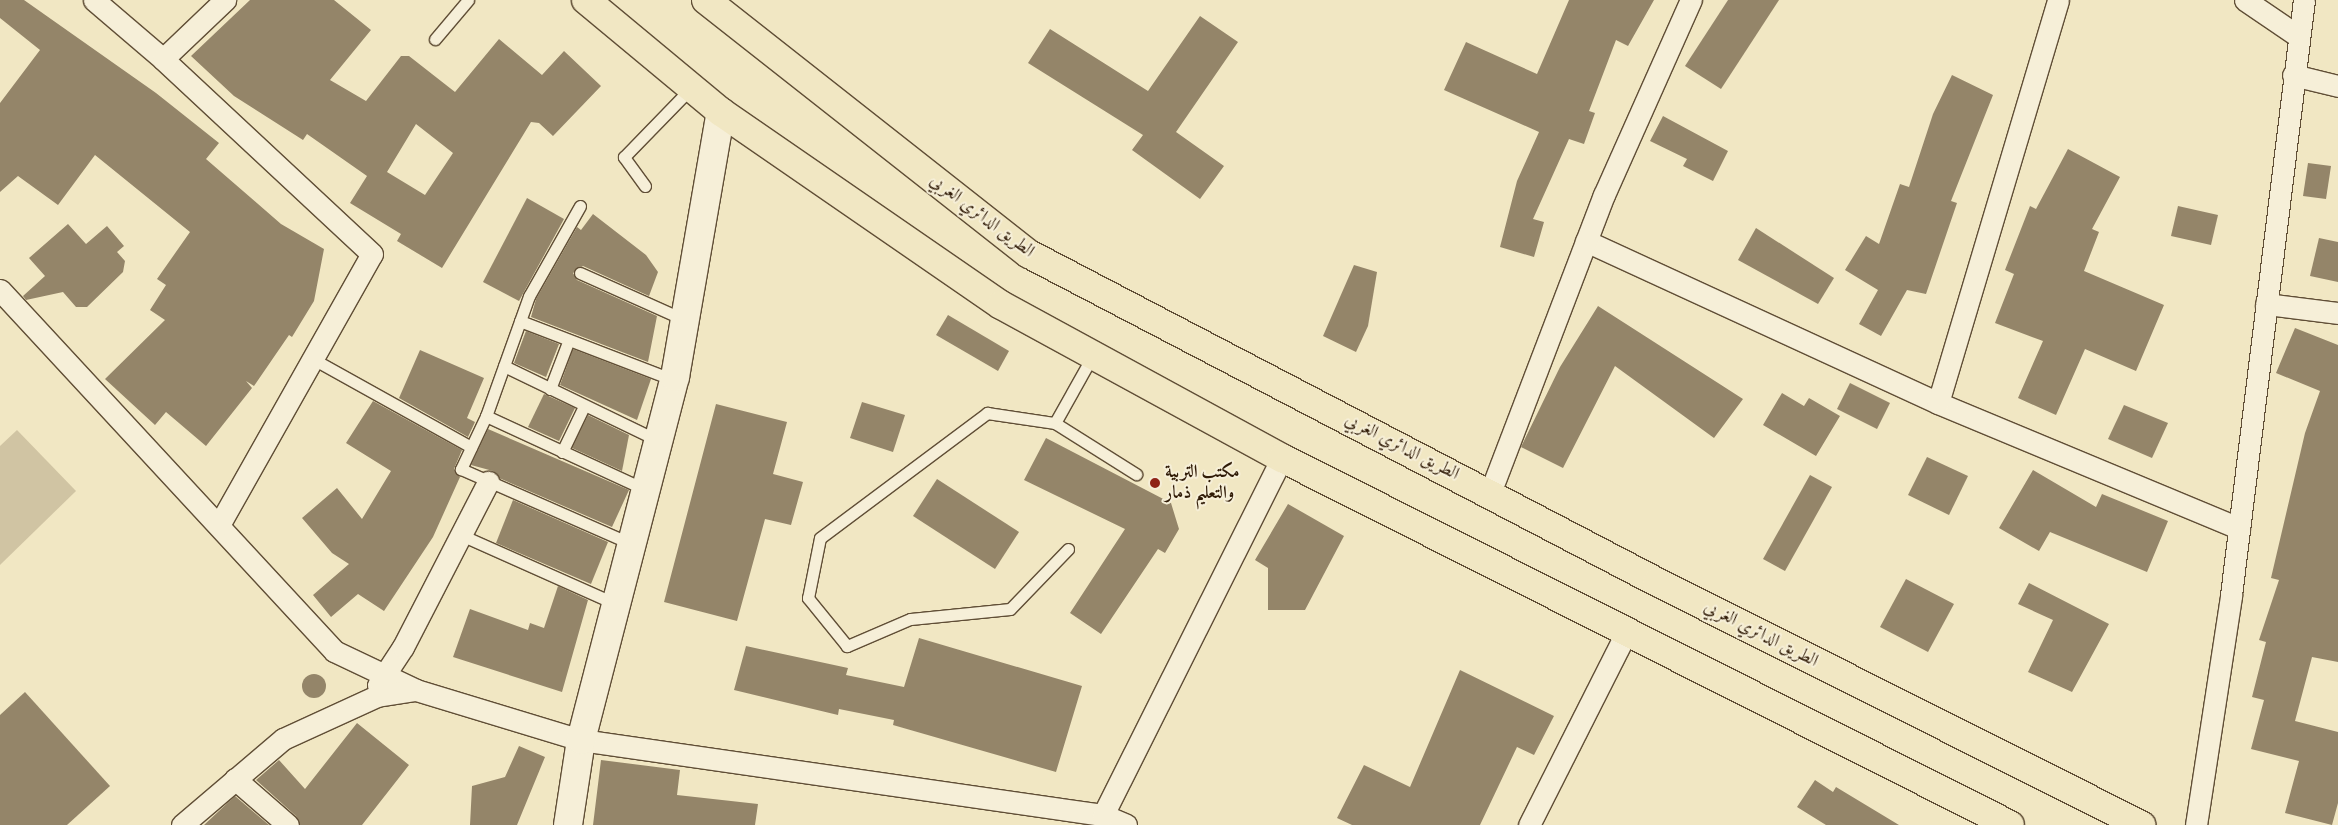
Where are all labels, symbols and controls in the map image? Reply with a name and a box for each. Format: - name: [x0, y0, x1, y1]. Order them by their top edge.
- street label: الطريق الدائري الغربي: [925, 170, 1039, 262]
- street label: الطريق الدائري الغربي: [1341, 409, 1463, 485]
- place label: مكتب التربية والتعليم ذمار: [1165, 462, 1239, 504]
- marker: مكتب التربية والتعليم ذمار: [1149, 477, 1161, 489]
- street label: الطريق الدائري الغربي: [1700, 596, 1822, 672]

